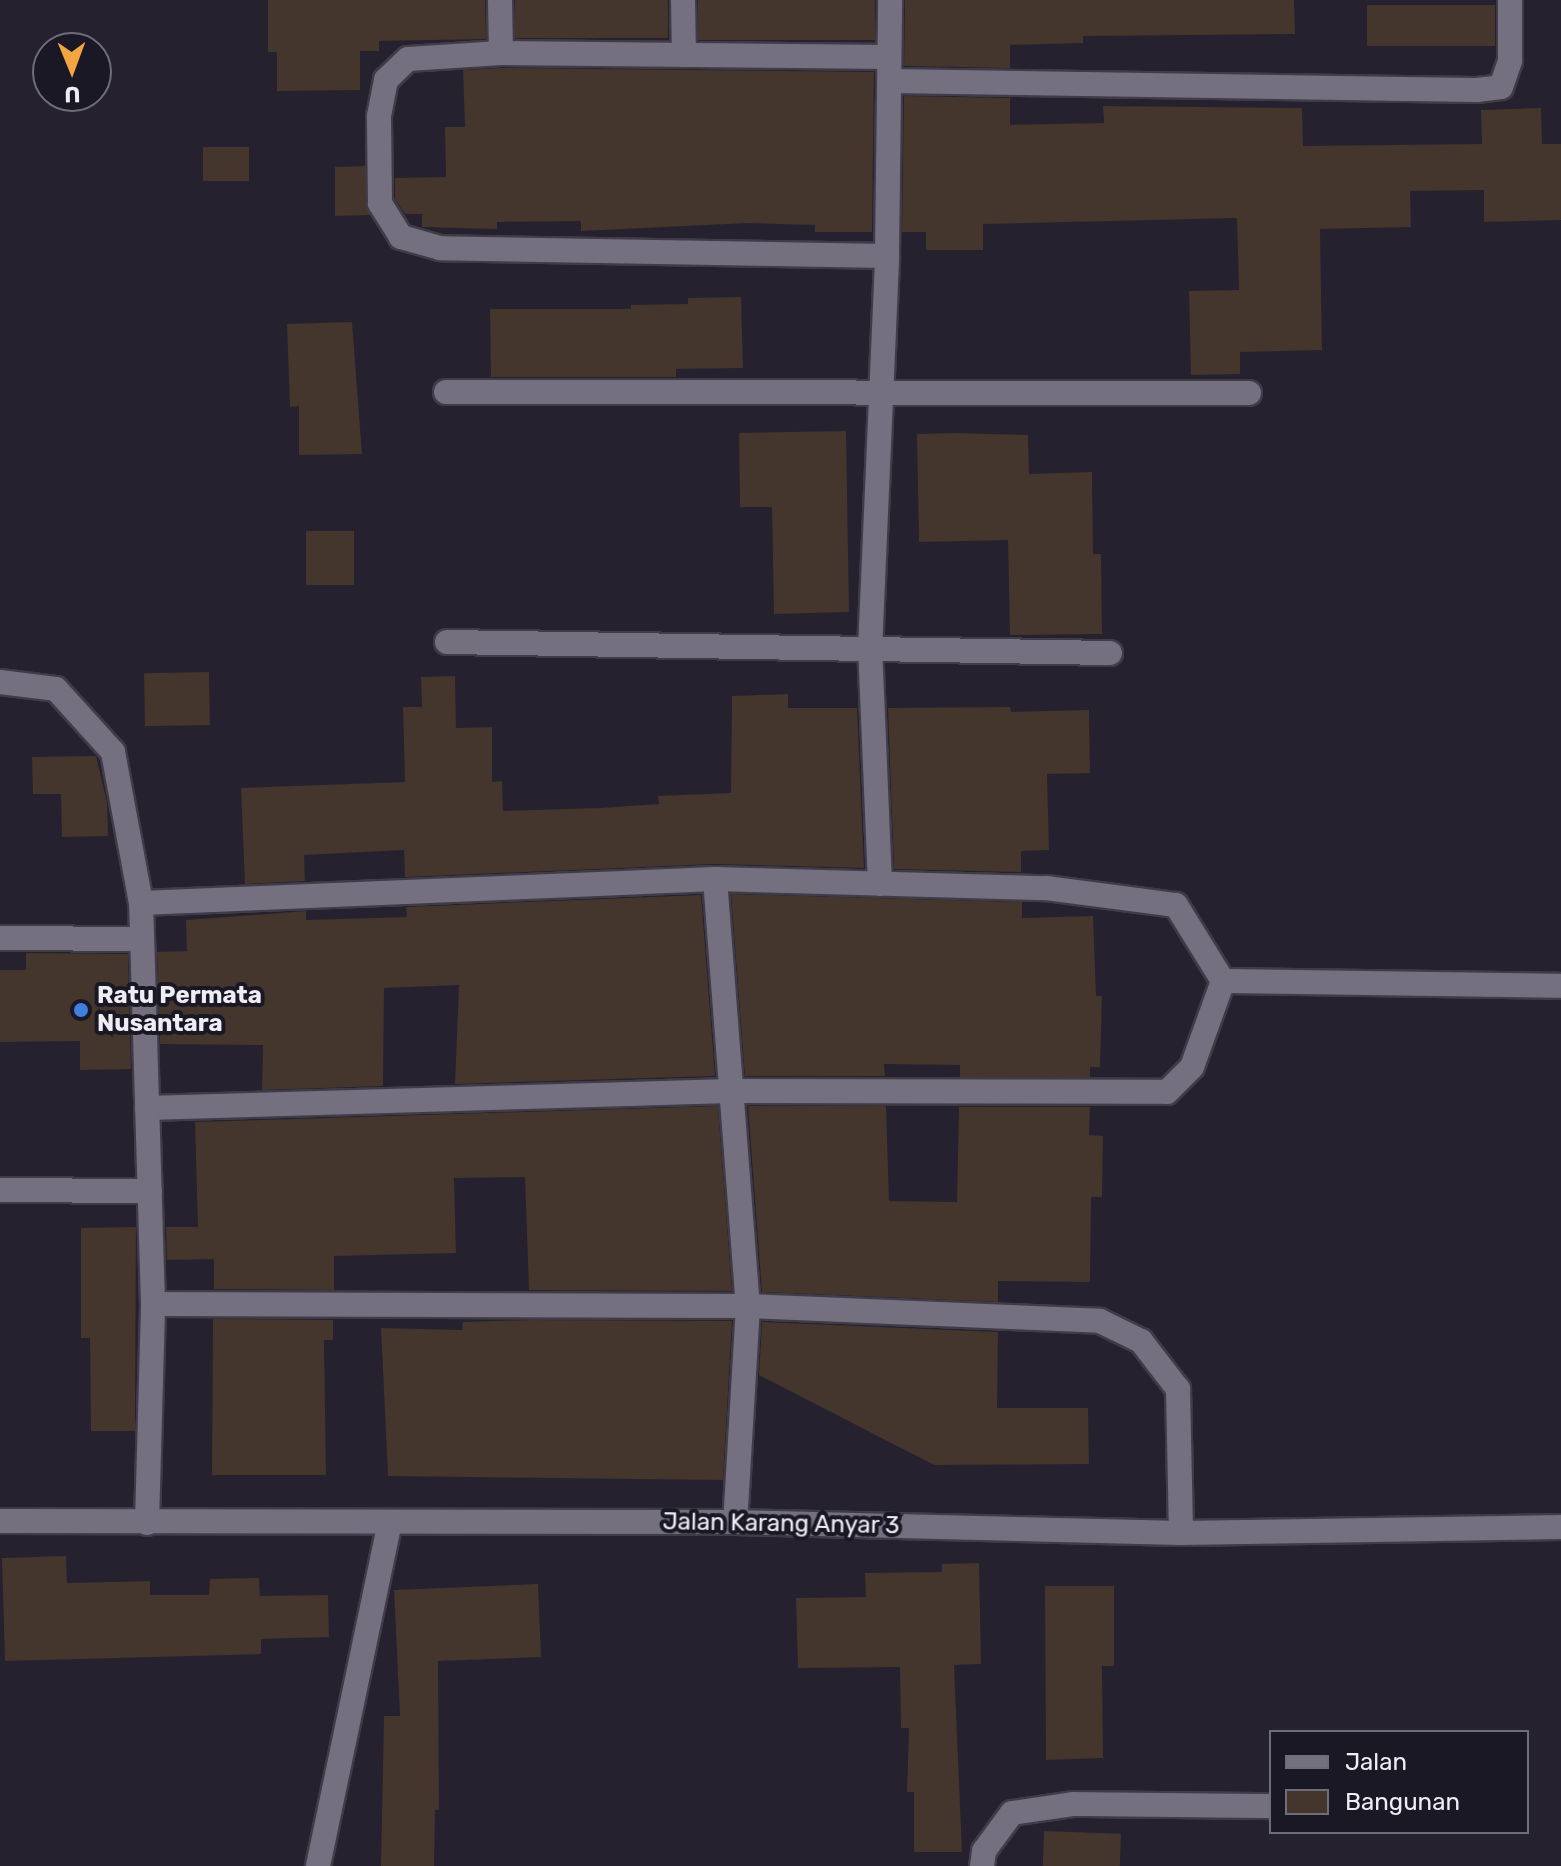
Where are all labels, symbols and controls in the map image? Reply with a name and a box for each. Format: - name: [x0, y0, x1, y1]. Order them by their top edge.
- north arrow: [32, 32, 112, 112]
- text: U: [64, 81, 81, 108]
- place label: Ratu Permata Nusantara: [97, 982, 262, 1038]
- marker: Ratu Permata Nusantara: [72, 1001, 90, 1019]
- street label: Jalan Karang Anyar 3: [662, 1508, 900, 1540]
- legend: [1269, 1730, 1529, 1834]
- text: Jalan: [1345, 1748, 1407, 1776]
- text: Bangunan: [1345, 1788, 1460, 1816]

